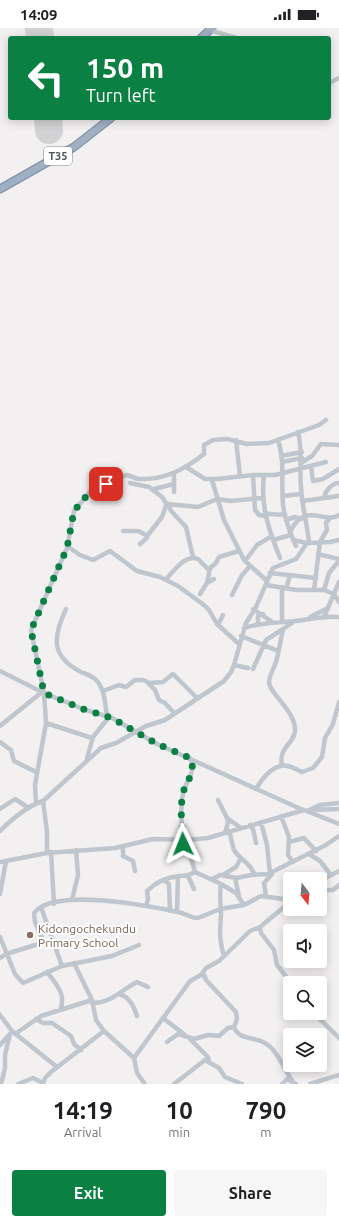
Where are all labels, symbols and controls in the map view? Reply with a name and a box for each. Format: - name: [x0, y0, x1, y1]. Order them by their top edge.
- text: 14:09: [20, 6, 58, 23]
- icon: left: [20, 52, 72, 104]
- text: 150 m: [86, 52, 164, 83]
- text: Turn left: [86, 85, 156, 105]
- road number: T35: [44, 147, 72, 165]
- pin: [89, 467, 123, 501]
- icon: arrive: [95, 473, 117, 495]
- position arrow: [162, 823, 204, 865]
- north arrow: [283, 872, 327, 916]
- map controls: [283, 872, 327, 1072]
- place label: Kidongochekundu Primary School: [38, 922, 136, 949]
- button: sound: [283, 924, 327, 968]
- marker: Kidongochekundu Primary School: [25, 930, 35, 940]
- button: search: [283, 976, 327, 1020]
- button: layers: [283, 1028, 327, 1072]
- text: 14:19: [53, 1097, 113, 1124]
- text: 10: [166, 1097, 193, 1124]
- text: 790: [246, 1097, 286, 1124]
- text: Arrival: [64, 1125, 102, 1139]
- text: min: [168, 1125, 190, 1139]
- text: m: [260, 1125, 272, 1139]
- button: Exit: [12, 1170, 166, 1216]
- button: Share: [174, 1170, 327, 1216]

